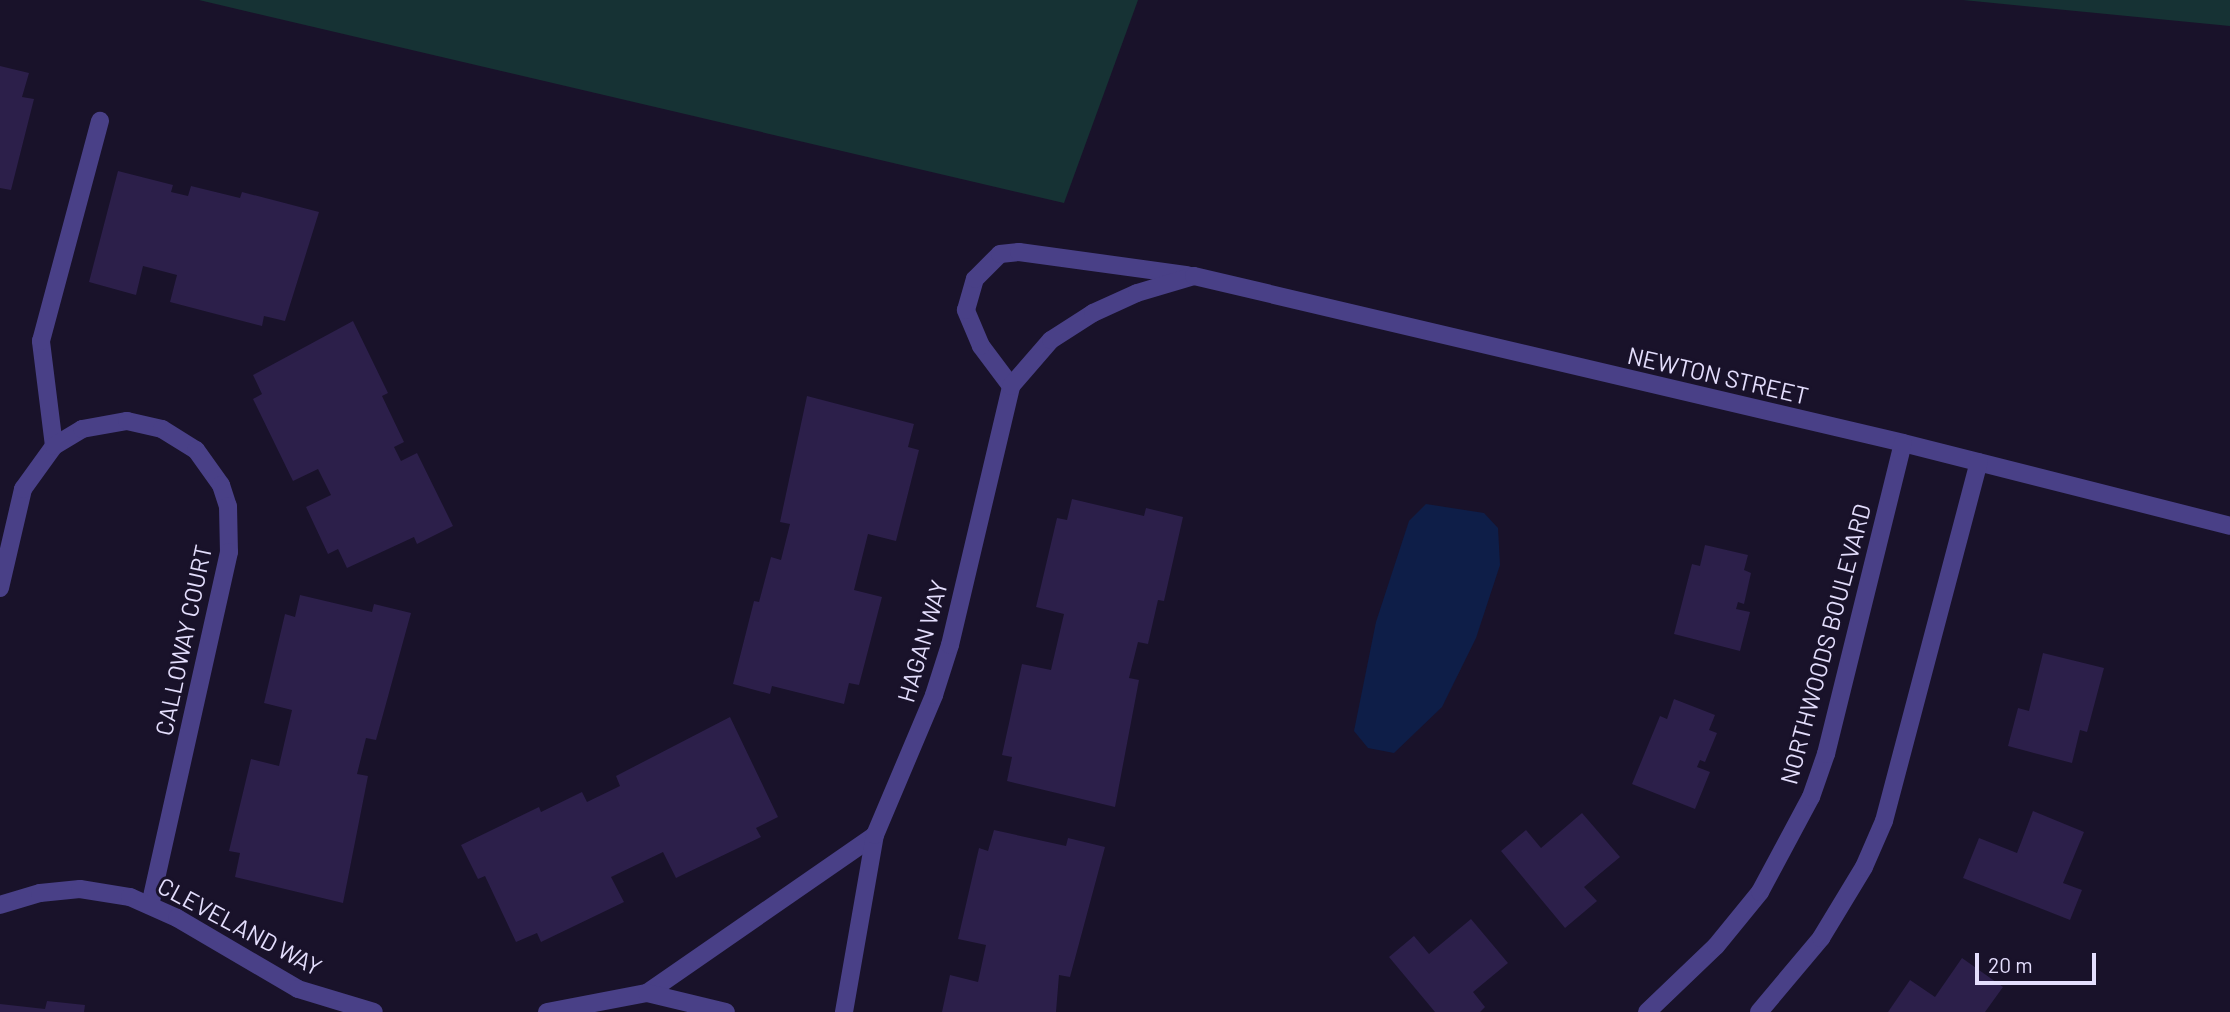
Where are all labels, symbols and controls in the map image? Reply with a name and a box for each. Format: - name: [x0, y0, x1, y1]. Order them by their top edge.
- street label: NEWTON STREET: [1625, 340, 1811, 410]
- street label: NORTHWOODS BOULEVARD: [1774, 501, 1876, 787]
- street label: CALLOWAY COURT: [149, 542, 217, 738]
- street label: HAGAN WAY: [891, 577, 953, 705]
- street label: CLEVELAND WAY: [153, 871, 327, 981]
- scale bar: [1978, 939, 2099, 983]
- text: 20 m: [1988, 952, 2033, 977]

